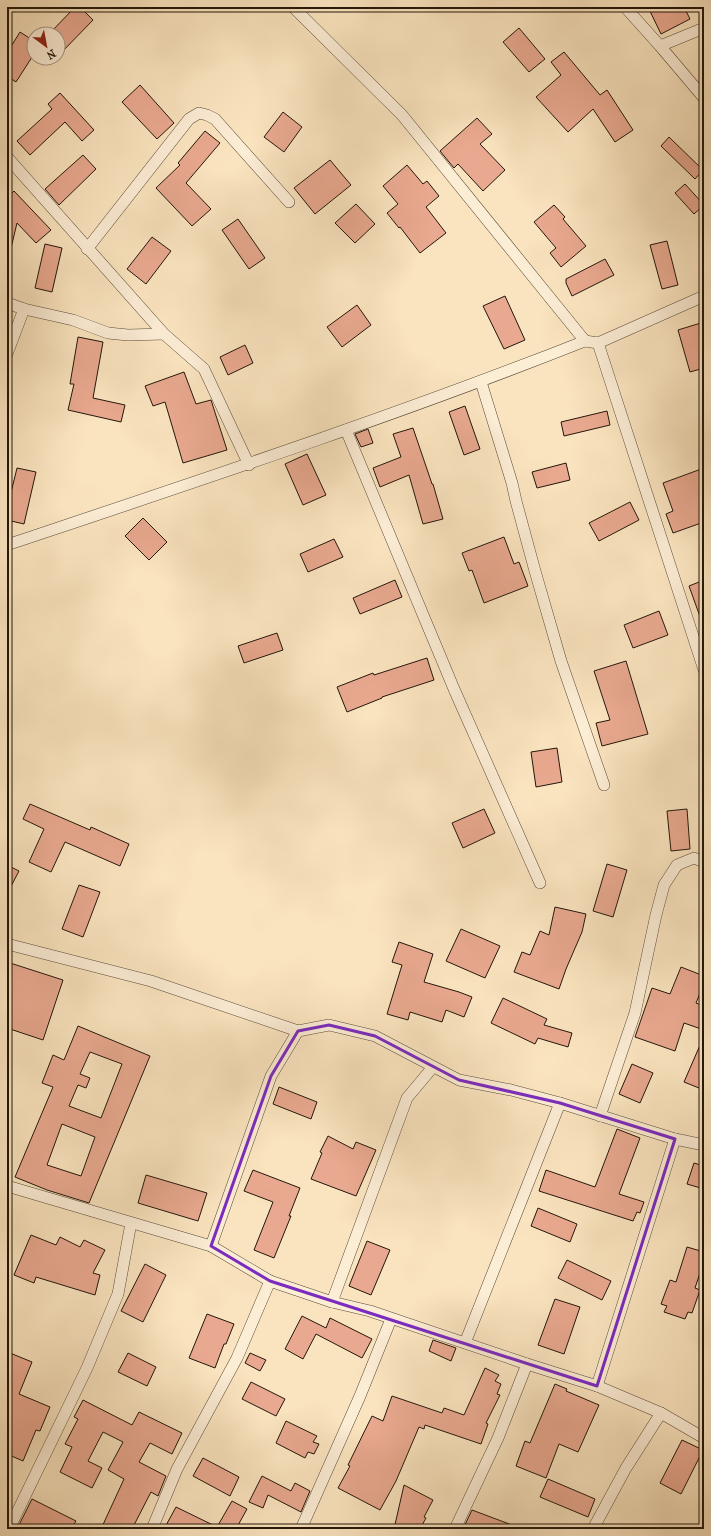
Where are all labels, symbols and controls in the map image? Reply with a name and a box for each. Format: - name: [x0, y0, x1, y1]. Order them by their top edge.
- north arrow: [26, 26, 66, 66]
- text: N: [44, 46, 58, 62]

